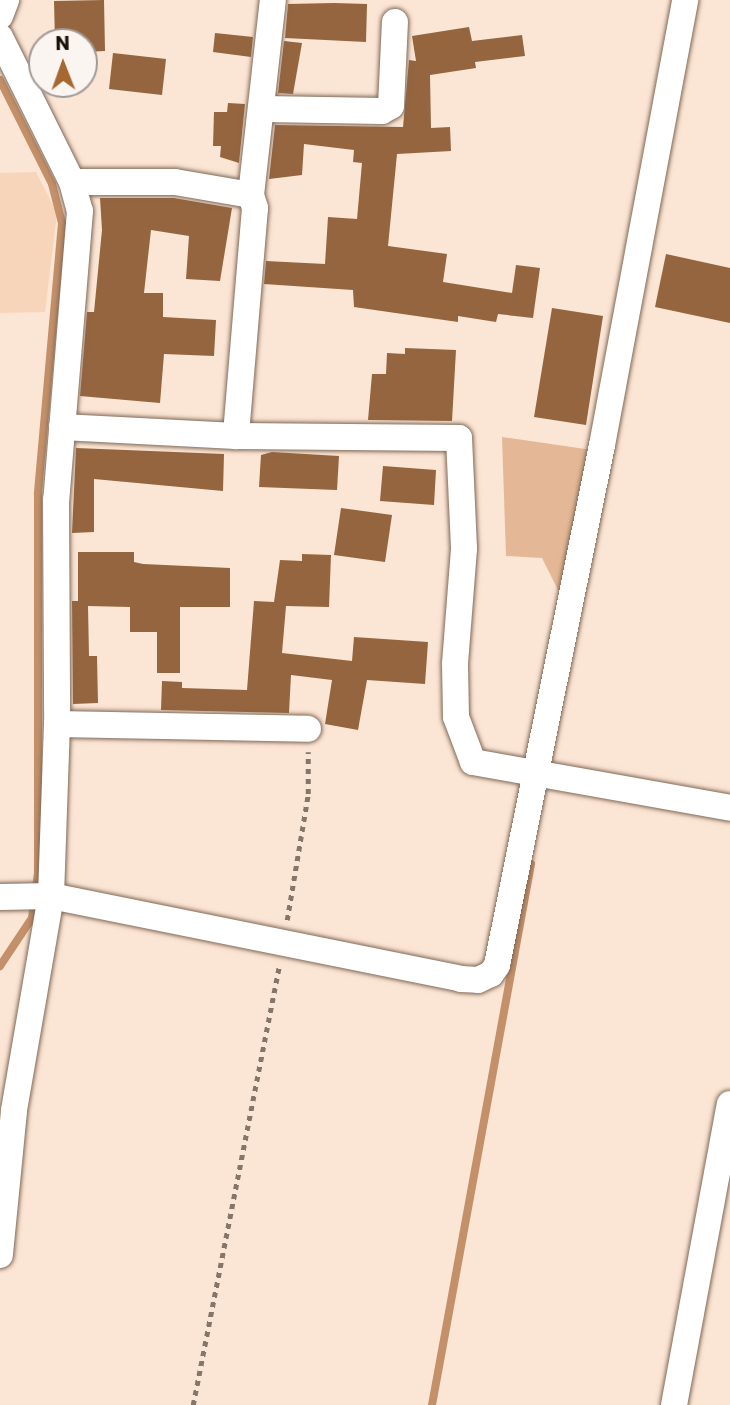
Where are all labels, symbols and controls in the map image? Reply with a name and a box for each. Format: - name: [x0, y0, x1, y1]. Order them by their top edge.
- north arrow: [28, 28, 98, 98]
- text: N: [55, 30, 70, 57]

